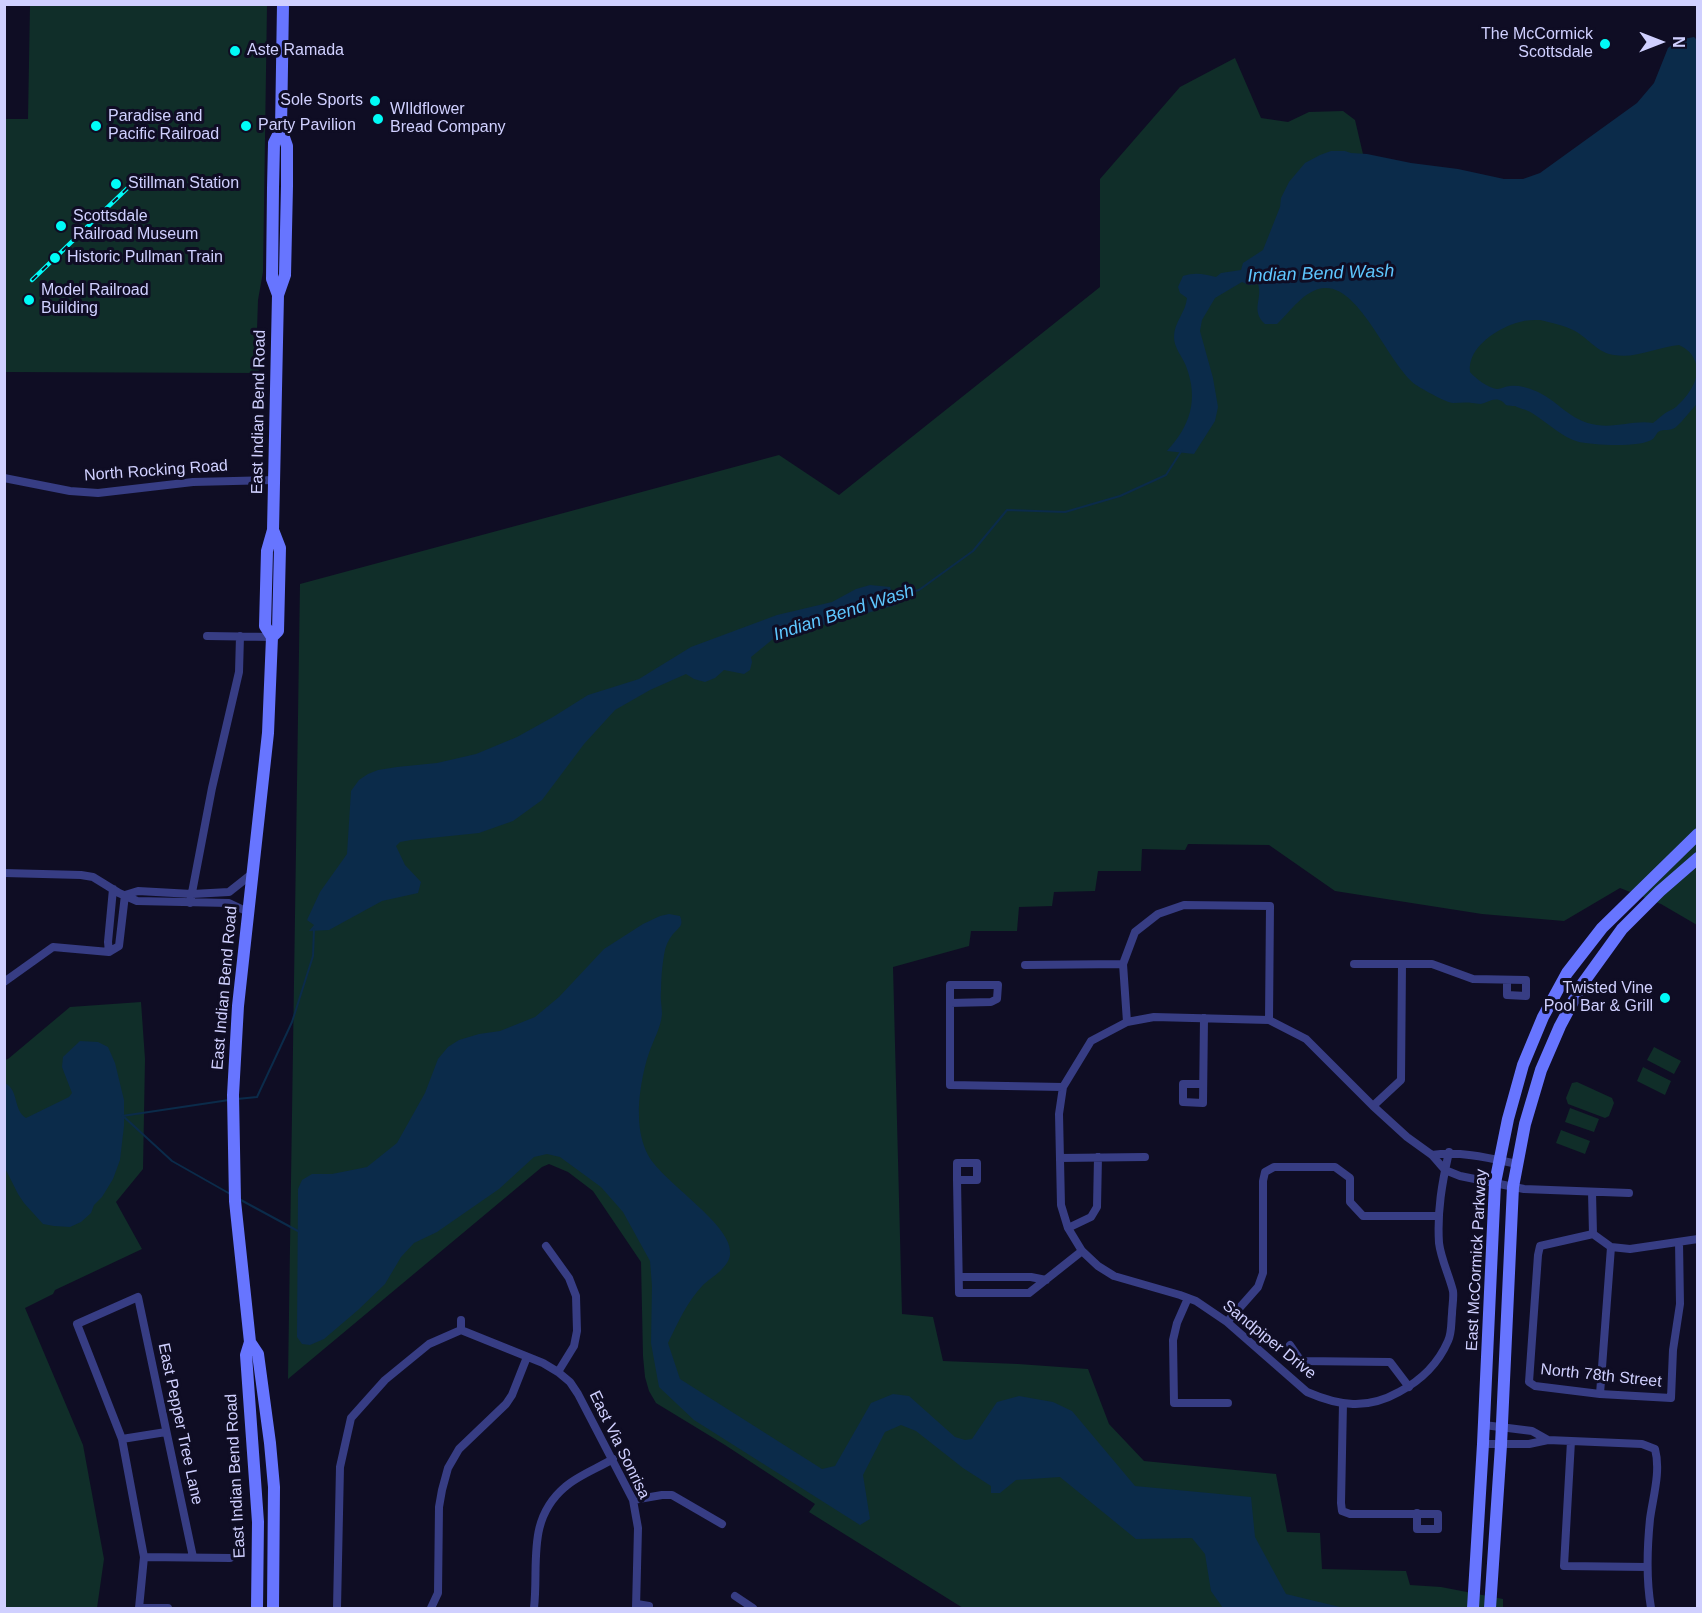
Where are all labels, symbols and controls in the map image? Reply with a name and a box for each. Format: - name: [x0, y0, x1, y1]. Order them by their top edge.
- north arrow: [1630, 12, 1690, 72]
- place label: The McCormick Scottsdale: [1481, 25, 1593, 63]
- text: N: [1670, 36, 1687, 48]
- marker: The McCormick Scottsdale: [1598, 37, 1612, 51]
- place label: Aste Ramada: [247, 41, 344, 61]
- marker: Aste Ramada: [228, 44, 242, 58]
- place label: Sole Sports: [280, 91, 363, 111]
- marker: Sole Sports: [368, 94, 382, 108]
- place label: WIldflower Bread Company: [390, 100, 506, 138]
- place label: Paradise and Pacific Railroad: [108, 107, 219, 145]
- marker: WIldflower Bread Company: [371, 112, 385, 126]
- place label: Party Pavilion: [258, 116, 356, 136]
- marker: Paradise and Pacific Railroad: [89, 119, 103, 133]
- marker: Party Pavilion: [239, 119, 253, 133]
- place label: Stillman Station: [128, 174, 239, 194]
- marker: Stillman Station: [109, 177, 123, 191]
- place label: Scottsdale Railroad Museum: [73, 207, 198, 245]
- marker: Scottsdale Railroad Museum: [54, 219, 68, 233]
- place label: Historic Pullman Train: [67, 248, 223, 268]
- marker: Historic Pullman Train: [48, 251, 62, 265]
- water label: Indian Bend Wash: [1247, 261, 1395, 287]
- place label: Model Railroad Building: [41, 281, 149, 319]
- marker: Model Railroad Building: [22, 293, 36, 307]
- street label: East Indian Bend Road: [248, 330, 270, 494]
- street label: North Rocking Road: [83, 456, 229, 486]
- water label: Indian Bend Wash: [771, 580, 917, 646]
- street label: East Indian Bend Road: [208, 905, 242, 1071]
- place label: Twisted Vine Pool Bar & Grill: [1544, 979, 1653, 1017]
- marker: Twisted Vine Pool Bar & Grill: [1658, 991, 1672, 1005]
- street label: East McCormick Parkway: [1463, 1168, 1491, 1352]
- street label: Sandpiper Drive: [1218, 1296, 1320, 1384]
- street label: East Pepper Tree Lane: [153, 1341, 207, 1507]
- street label: North 78th Street: [1539, 1360, 1663, 1392]
- street label: East Via Sonrisa: [585, 1388, 653, 1502]
- street label: East Indian Bend Road: [222, 1393, 250, 1559]

